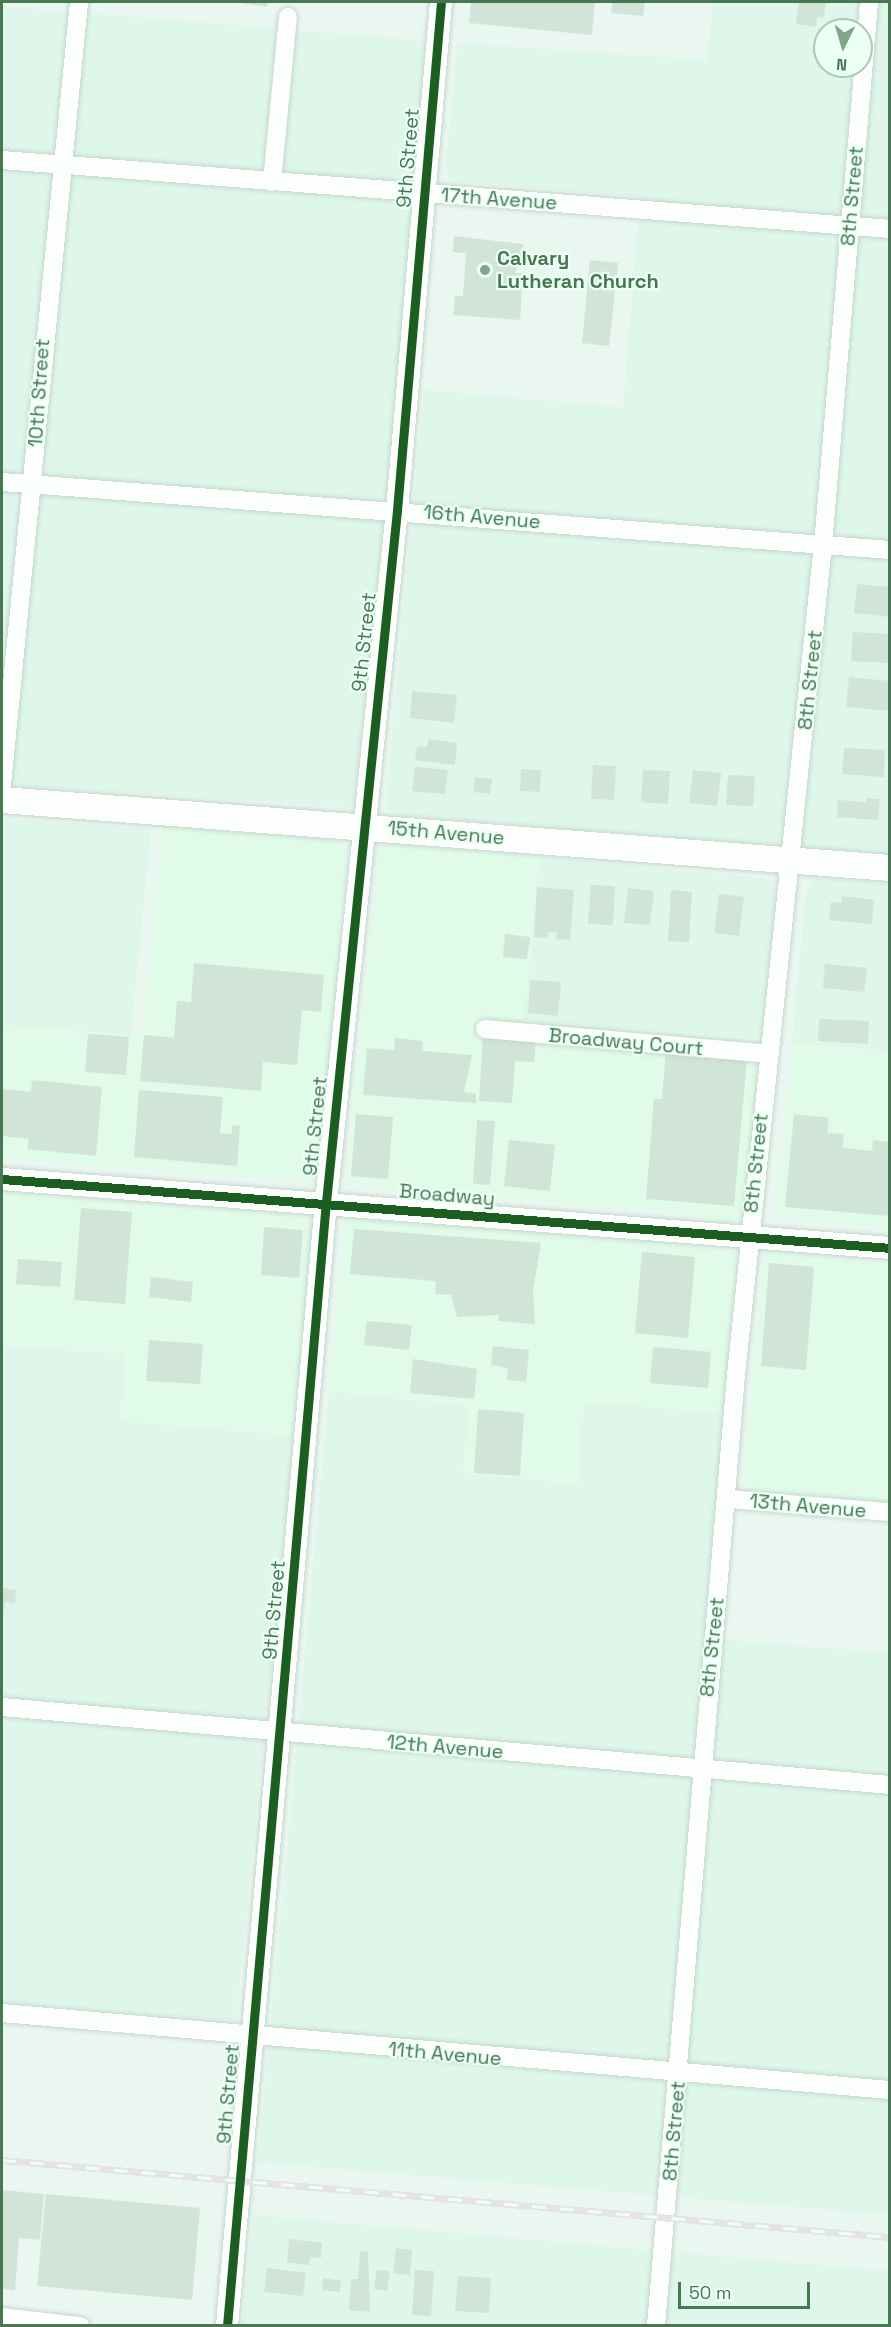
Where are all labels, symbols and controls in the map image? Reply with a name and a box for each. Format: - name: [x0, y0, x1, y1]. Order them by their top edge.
- north arrow: [813, 18, 873, 78]
- text: N: [835, 54, 848, 75]
- street label: 9th Street: [392, 107, 424, 209]
- street label: 8th Street: [836, 145, 868, 247]
- street label: 17th Avenue: [440, 183, 558, 215]
- place label: Calvary Lutheran Church: [497, 246, 659, 293]
- marker: Calvary Lutheran Church: [478, 263, 492, 277]
- street label: 10th Street: [23, 338, 55, 448]
- street label: 16th Avenue: [422, 500, 542, 534]
- street label: 9th Street: [347, 591, 381, 693]
- street label: 8th Street: [793, 629, 827, 731]
- street label: 15th Avenue: [386, 816, 506, 850]
- street label: Broadway Court: [547, 1023, 705, 1061]
- street label: 9th Street: [298, 1075, 332, 1177]
- street label: 8th Street: [739, 1112, 773, 1214]
- street label: Broadway: [398, 1179, 496, 1211]
- street label: 13th Avenue: [748, 1489, 868, 1523]
- street label: 9th Street: [258, 1559, 290, 1661]
- street label: 8th Street: [695, 1596, 729, 1698]
- street label: 12th Avenue: [385, 1730, 505, 1764]
- street label: 11th Avenue: [387, 2037, 503, 2071]
- street label: 9th Street: [212, 2043, 244, 2145]
- street label: 8th Street: [658, 2080, 690, 2182]
- scale bar: [681, 2270, 813, 2308]
- text: 50 m: [689, 2281, 731, 2304]

